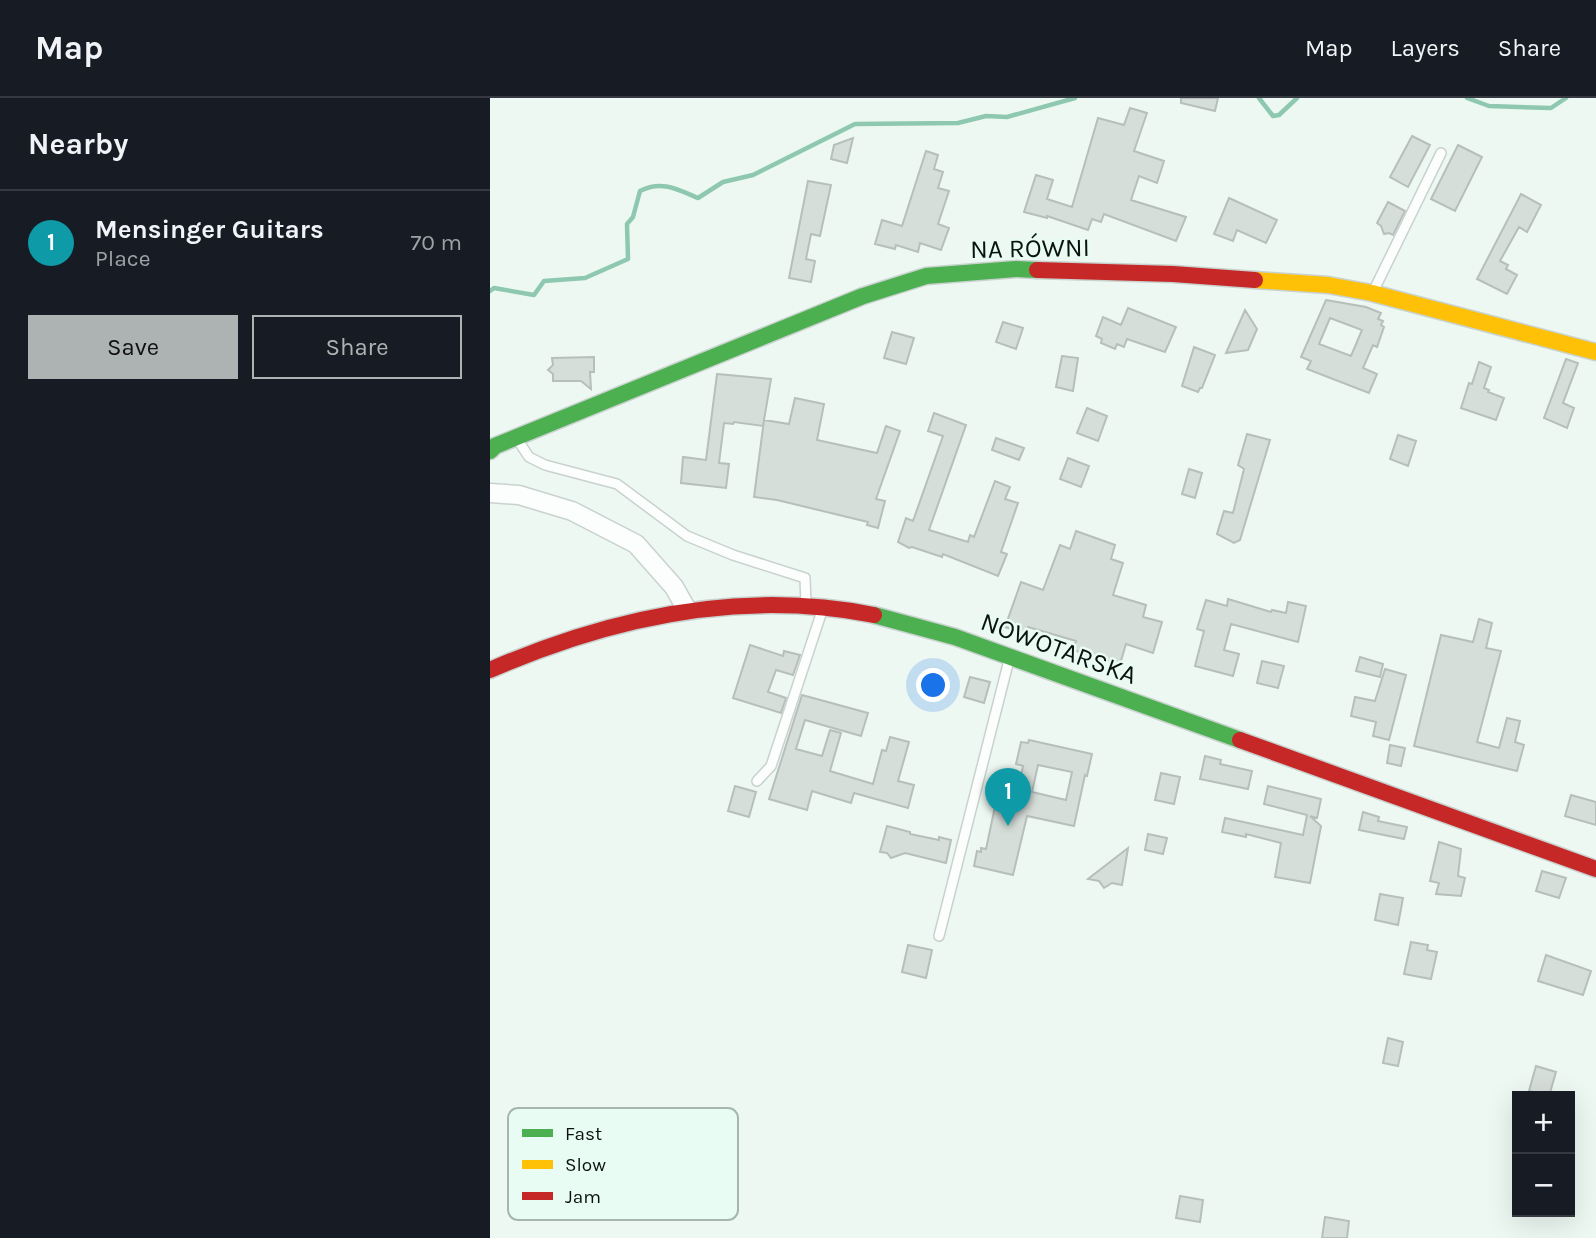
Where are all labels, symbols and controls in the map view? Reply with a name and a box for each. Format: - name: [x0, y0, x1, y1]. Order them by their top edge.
- text: Map: [35, 29, 103, 67]
- text: Map: [1305, 34, 1353, 62]
- text: Layers: [1391, 34, 1460, 62]
- text: Share: [1498, 34, 1561, 62]
- text: Nearby: [28, 126, 128, 162]
- text: Mensinger Guitars: [95, 214, 324, 245]
- text: 1: [47, 229, 55, 256]
- text: 70 m: [411, 229, 462, 256]
- street label: NA RÓWNI: [970, 231, 1090, 265]
- text: Place: [95, 245, 151, 272]
- button: Save: [28, 315, 238, 379]
- button: Share: [252, 315, 462, 379]
- street label: NOWOTARSKA: [977, 606, 1141, 691]
- your location: [916, 668, 950, 702]
- pin: 1: [985, 768, 1031, 826]
- map controls: [1512, 1091, 1575, 1217]
- button: +: [1512, 1091, 1575, 1154]
- legend: [508, 1108, 738, 1220]
- text: Fast: [565, 1123, 602, 1145]
- text: Slow: [565, 1154, 606, 1176]
- button: −: [1512, 1154, 1575, 1217]
- text: Jam: [565, 1186, 601, 1208]

